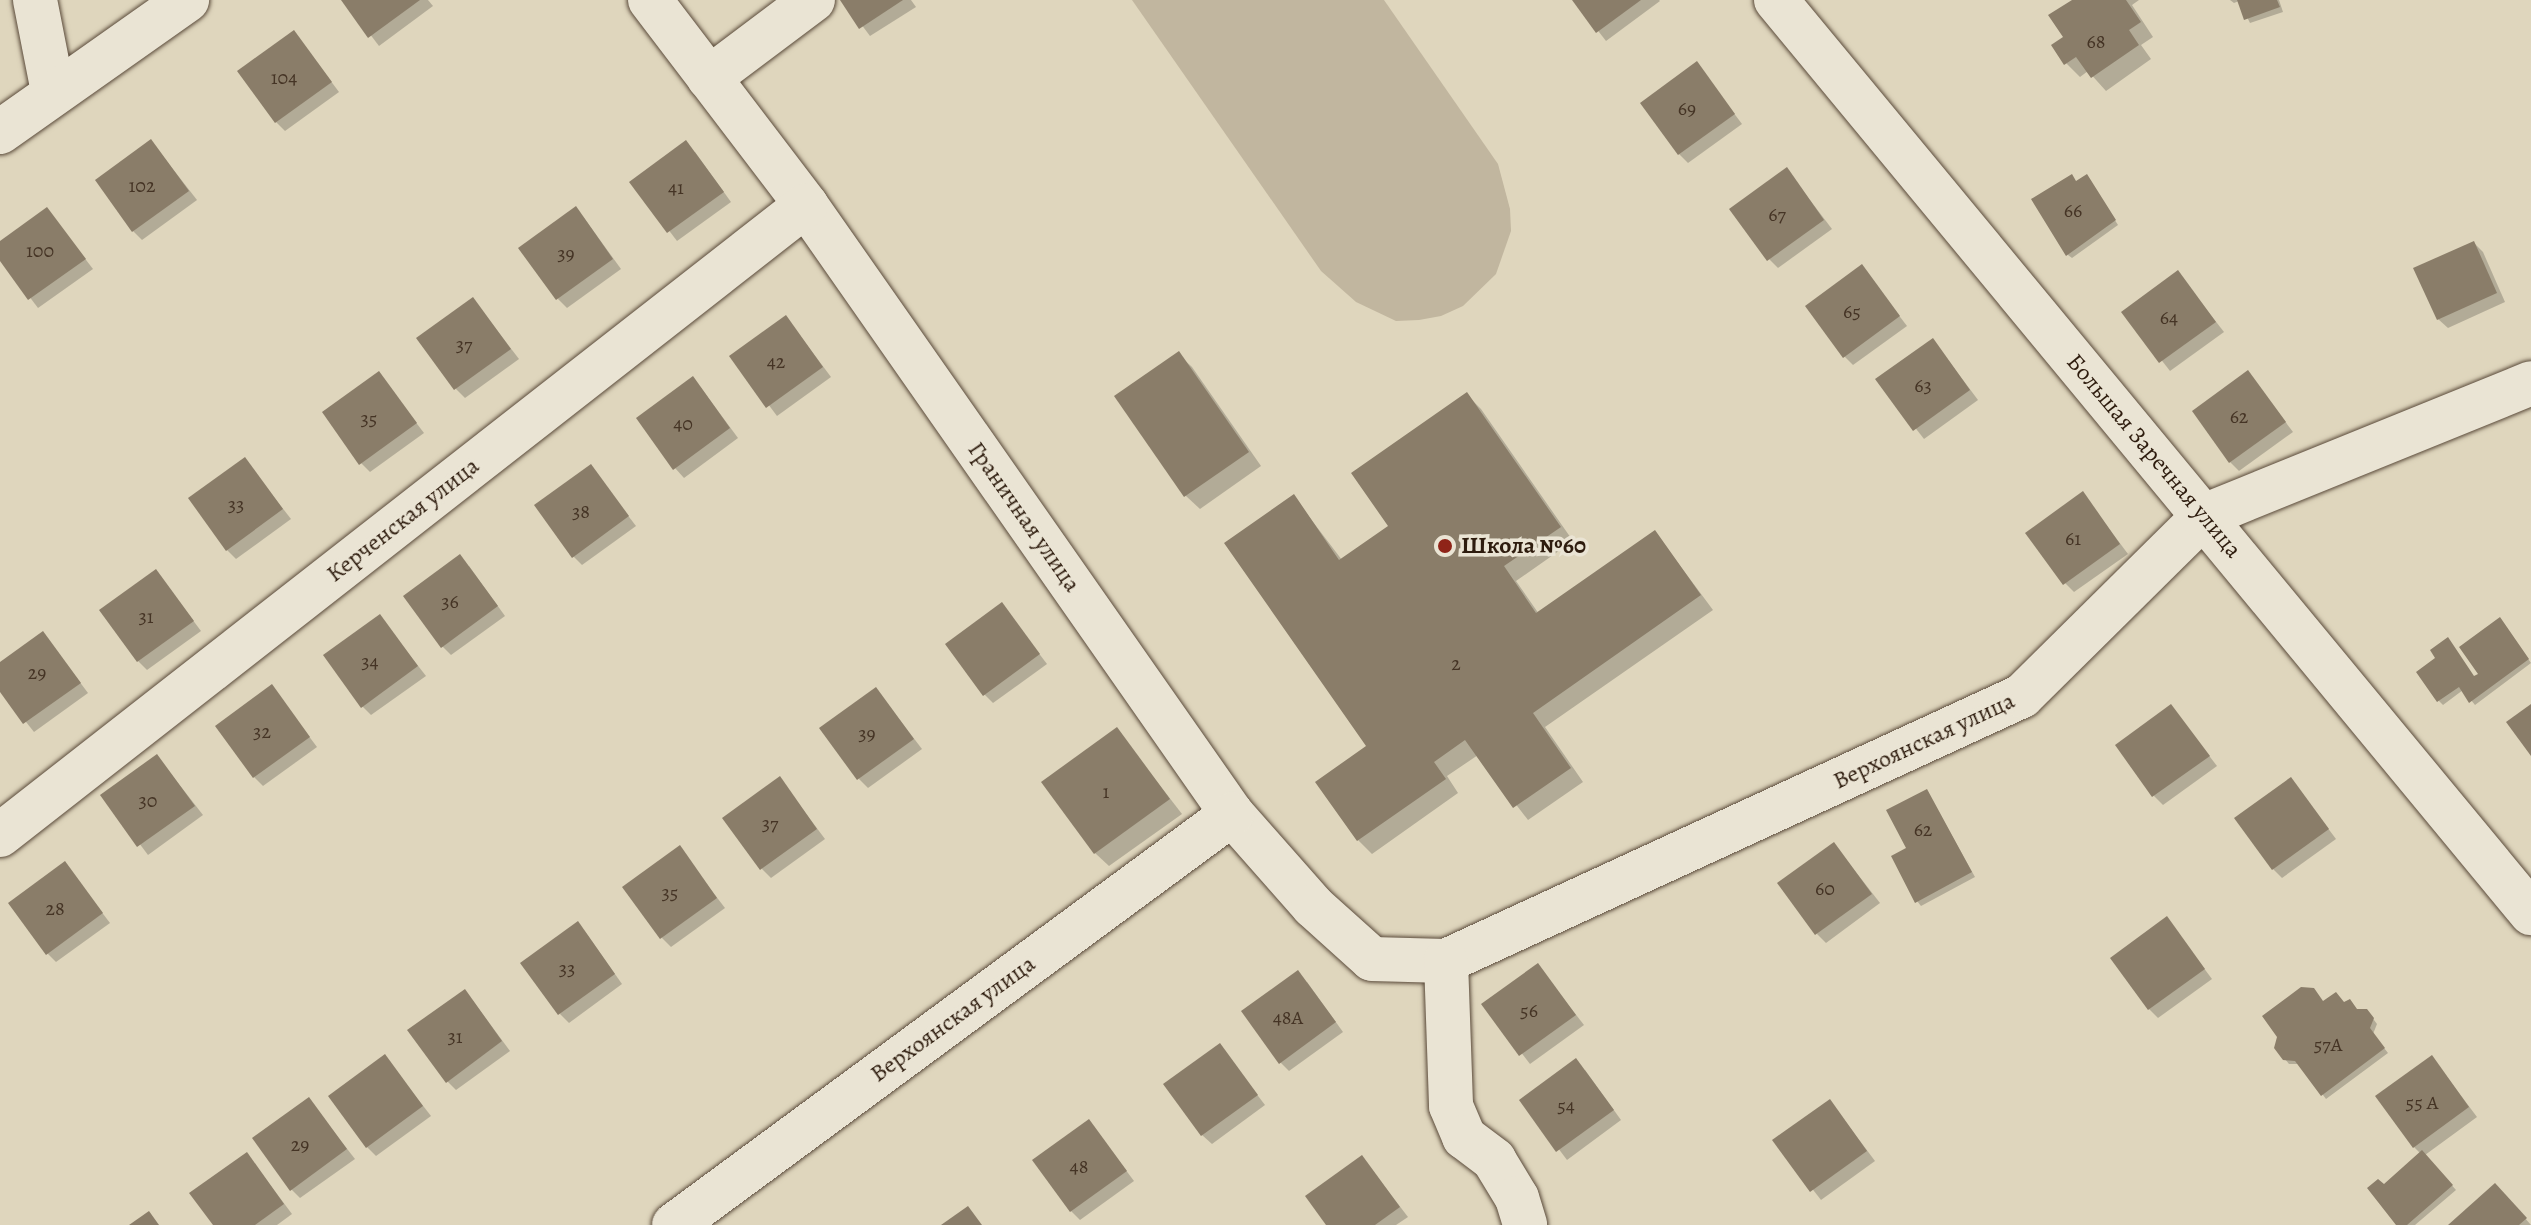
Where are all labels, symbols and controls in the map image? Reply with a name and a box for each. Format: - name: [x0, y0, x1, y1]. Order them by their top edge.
- house number: 68: [2087, 29, 2105, 53]
- house number: 104: [271, 65, 297, 89]
- house number: 69: [1678, 96, 1696, 120]
- house number: 102: [129, 173, 155, 197]
- house number: 41: [668, 175, 684, 199]
- house number: 66: [2064, 198, 2082, 222]
- house number: 67: [1768, 202, 1786, 226]
- house number: 100: [26, 238, 54, 262]
- house number: 39: [557, 241, 575, 265]
- house number: 65: [1843, 299, 1861, 323]
- house number: 64: [2160, 305, 2178, 329]
- house number: 37: [456, 332, 472, 356]
- street label: Большая Заречная улица: [2060, 348, 2248, 564]
- house number: 42: [767, 349, 785, 373]
- house number: 63: [1914, 373, 1932, 397]
- house number: 62: [2230, 404, 2248, 428]
- house number: 35: [361, 406, 377, 430]
- house number: 40: [673, 411, 693, 435]
- street label: Граничная улица: [962, 436, 1086, 598]
- street label: Керченская улица: [321, 452, 485, 588]
- house number: 33: [228, 492, 244, 516]
- house number: 38: [572, 499, 590, 523]
- house number: 61: [2065, 526, 2081, 550]
- place label: Школа №60: [1461, 532, 1586, 560]
- marker: Школа №60: [1436, 537, 1454, 555]
- house number: 36: [441, 589, 459, 613]
- house number: 31: [138, 604, 154, 628]
- house number: 34: [361, 649, 379, 673]
- house number: 2: [1451, 651, 1461, 675]
- house number: 29: [28, 660, 46, 684]
- street label: Верхоянская улица: [1829, 686, 2019, 796]
- house number: 32: [253, 719, 271, 743]
- house number: 39: [858, 721, 876, 745]
- house number: 1: [1103, 779, 1109, 803]
- house number: 30: [139, 788, 157, 812]
- house number: 37: [762, 811, 778, 835]
- house number: 62: [1914, 817, 1932, 841]
- house number: 60: [1815, 876, 1835, 900]
- house number: 35: [662, 880, 678, 904]
- house number: 28: [45, 896, 65, 920]
- street label: Верхоянская улица: [865, 950, 1041, 1088]
- house number: 33: [559, 956, 575, 980]
- house number: 56: [1520, 998, 1538, 1022]
- house number: 48А: [1273, 1005, 1303, 1029]
- house number: 31: [447, 1024, 463, 1048]
- house number: 57А: [2314, 1032, 2342, 1056]
- house number: 55 А: [2406, 1090, 2438, 1114]
- house number: 54: [1557, 1093, 1575, 1117]
- house number: 29: [291, 1132, 309, 1156]
- house number: 48: [1070, 1154, 1088, 1178]

